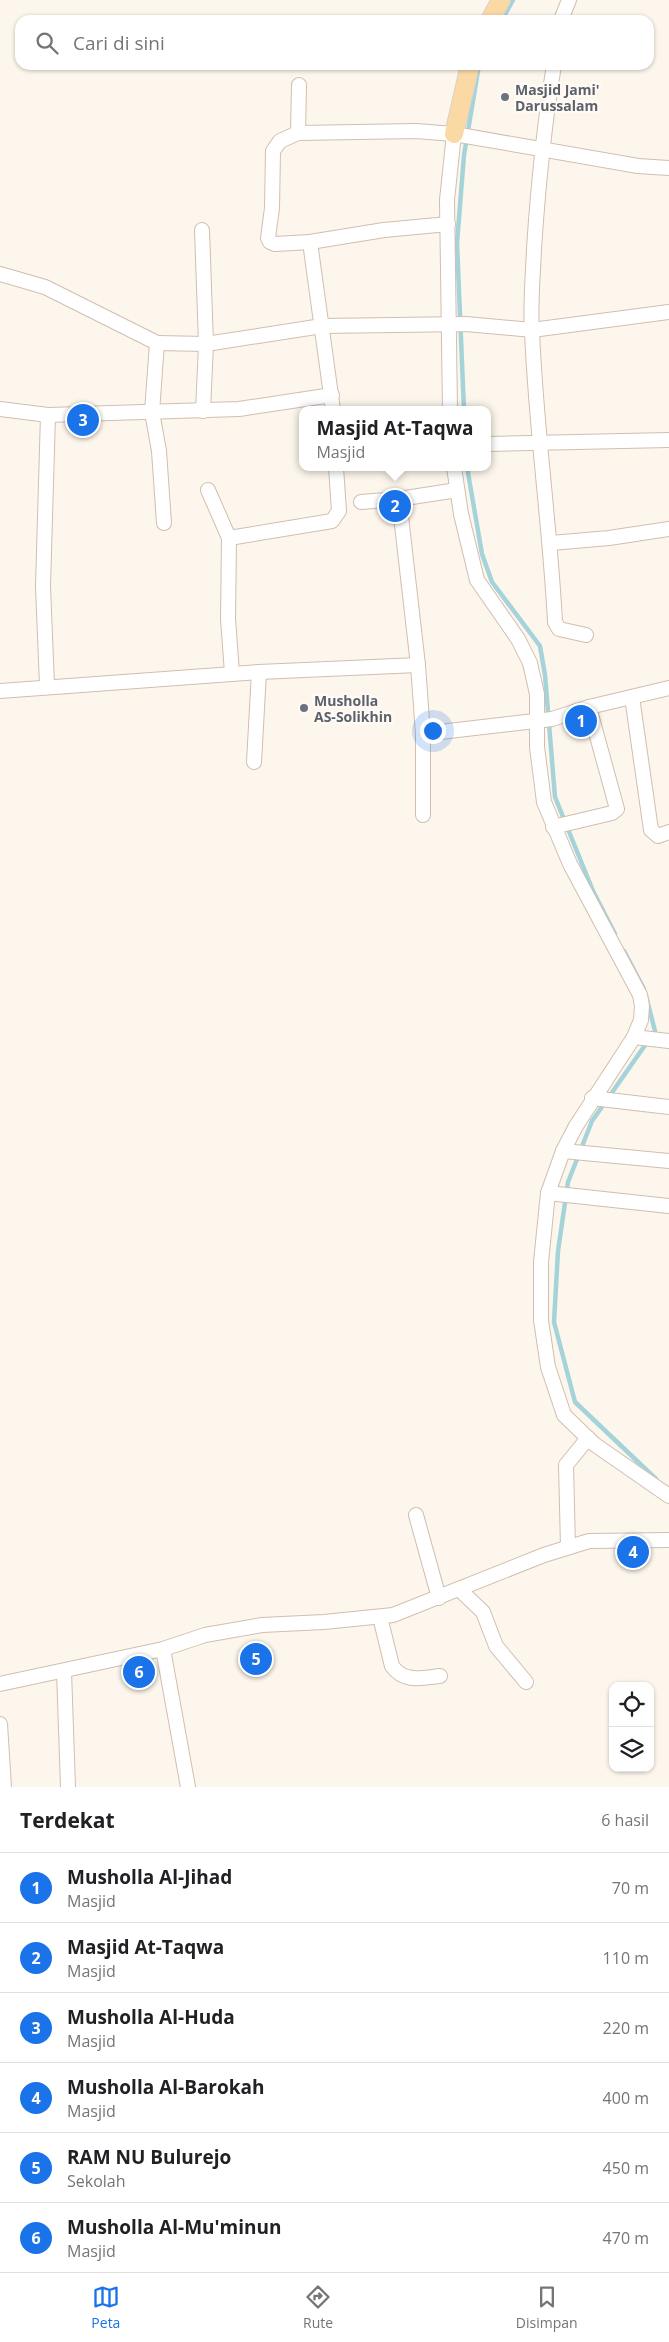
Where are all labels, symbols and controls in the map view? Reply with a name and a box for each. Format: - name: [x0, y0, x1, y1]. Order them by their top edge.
- search box: [15, 15, 654, 70]
- icon: search: [33, 29, 61, 57]
- text: Cari di sini: [73, 30, 165, 56]
- place label: Masjid Jami' Darussalam: [515, 80, 600, 115]
- marker: Masjid Jami' Darussalam: [499, 91, 511, 103]
- pin: 3: [67, 401, 99, 439]
- popup: [299, 406, 491, 471]
- text: Masjid At-Taqwa: [316, 415, 474, 441]
- text: Masjid: [316, 441, 365, 463]
- pin: 2: [379, 487, 411, 525]
- place label: Musholla AS-Solikhin: [314, 691, 392, 726]
- marker: Musholla AS-Solikhin: [298, 702, 310, 714]
- pin: 1: [565, 702, 597, 740]
- your location: [420, 718, 446, 744]
- pin: 4: [617, 1533, 649, 1571]
- pin: 5: [240, 1640, 272, 1678]
- pin: 6: [123, 1653, 155, 1691]
- map controls: [609, 1682, 654, 1772]
- button: locate: [609, 1682, 654, 1727]
- button: layers: [609, 1727, 654, 1772]
- text: Terdekat: [20, 1806, 115, 1834]
- text: 6 hasil: [601, 1809, 649, 1831]
- text: Musholla Al-Jihad: [67, 1864, 232, 1890]
- text: 1: [31, 1877, 41, 1899]
- text: 70 m: [612, 1877, 649, 1899]
- text: Masjid: [67, 1890, 116, 1912]
- text: Masjid At-Taqwa: [67, 1934, 224, 1960]
- text: 2: [31, 1947, 41, 1969]
- text: 110 m: [603, 1947, 649, 1969]
- text: Masjid: [67, 1960, 116, 1982]
- text: Musholla Al-Huda: [67, 2004, 235, 2030]
- text: 3: [31, 2017, 41, 2039]
- text: 220 m: [603, 2017, 649, 2039]
- text: Masjid: [67, 2030, 116, 2052]
- text: Musholla Al-Barokah: [67, 2074, 265, 2100]
- text: 4: [31, 2087, 41, 2109]
- text: 400 m: [603, 2087, 649, 2109]
- text: Masjid: [67, 2100, 116, 2122]
- text: RAM NU Bulurejo: [67, 2144, 231, 2170]
- text: 5: [31, 2157, 41, 2179]
- text: 450 m: [603, 2157, 649, 2179]
- text: Sekolah: [67, 2170, 126, 2192]
- text: Musholla Al-Mu'minun: [67, 2214, 282, 2240]
- text: 6: [31, 2227, 41, 2249]
- text: 470 m: [603, 2227, 649, 2249]
- text: Masjid: [67, 2240, 116, 2262]
- tab: Peta: [91, 2283, 120, 2332]
- tab: Rute: [303, 2283, 333, 2332]
- tab: Disimpan: [516, 2283, 578, 2332]

